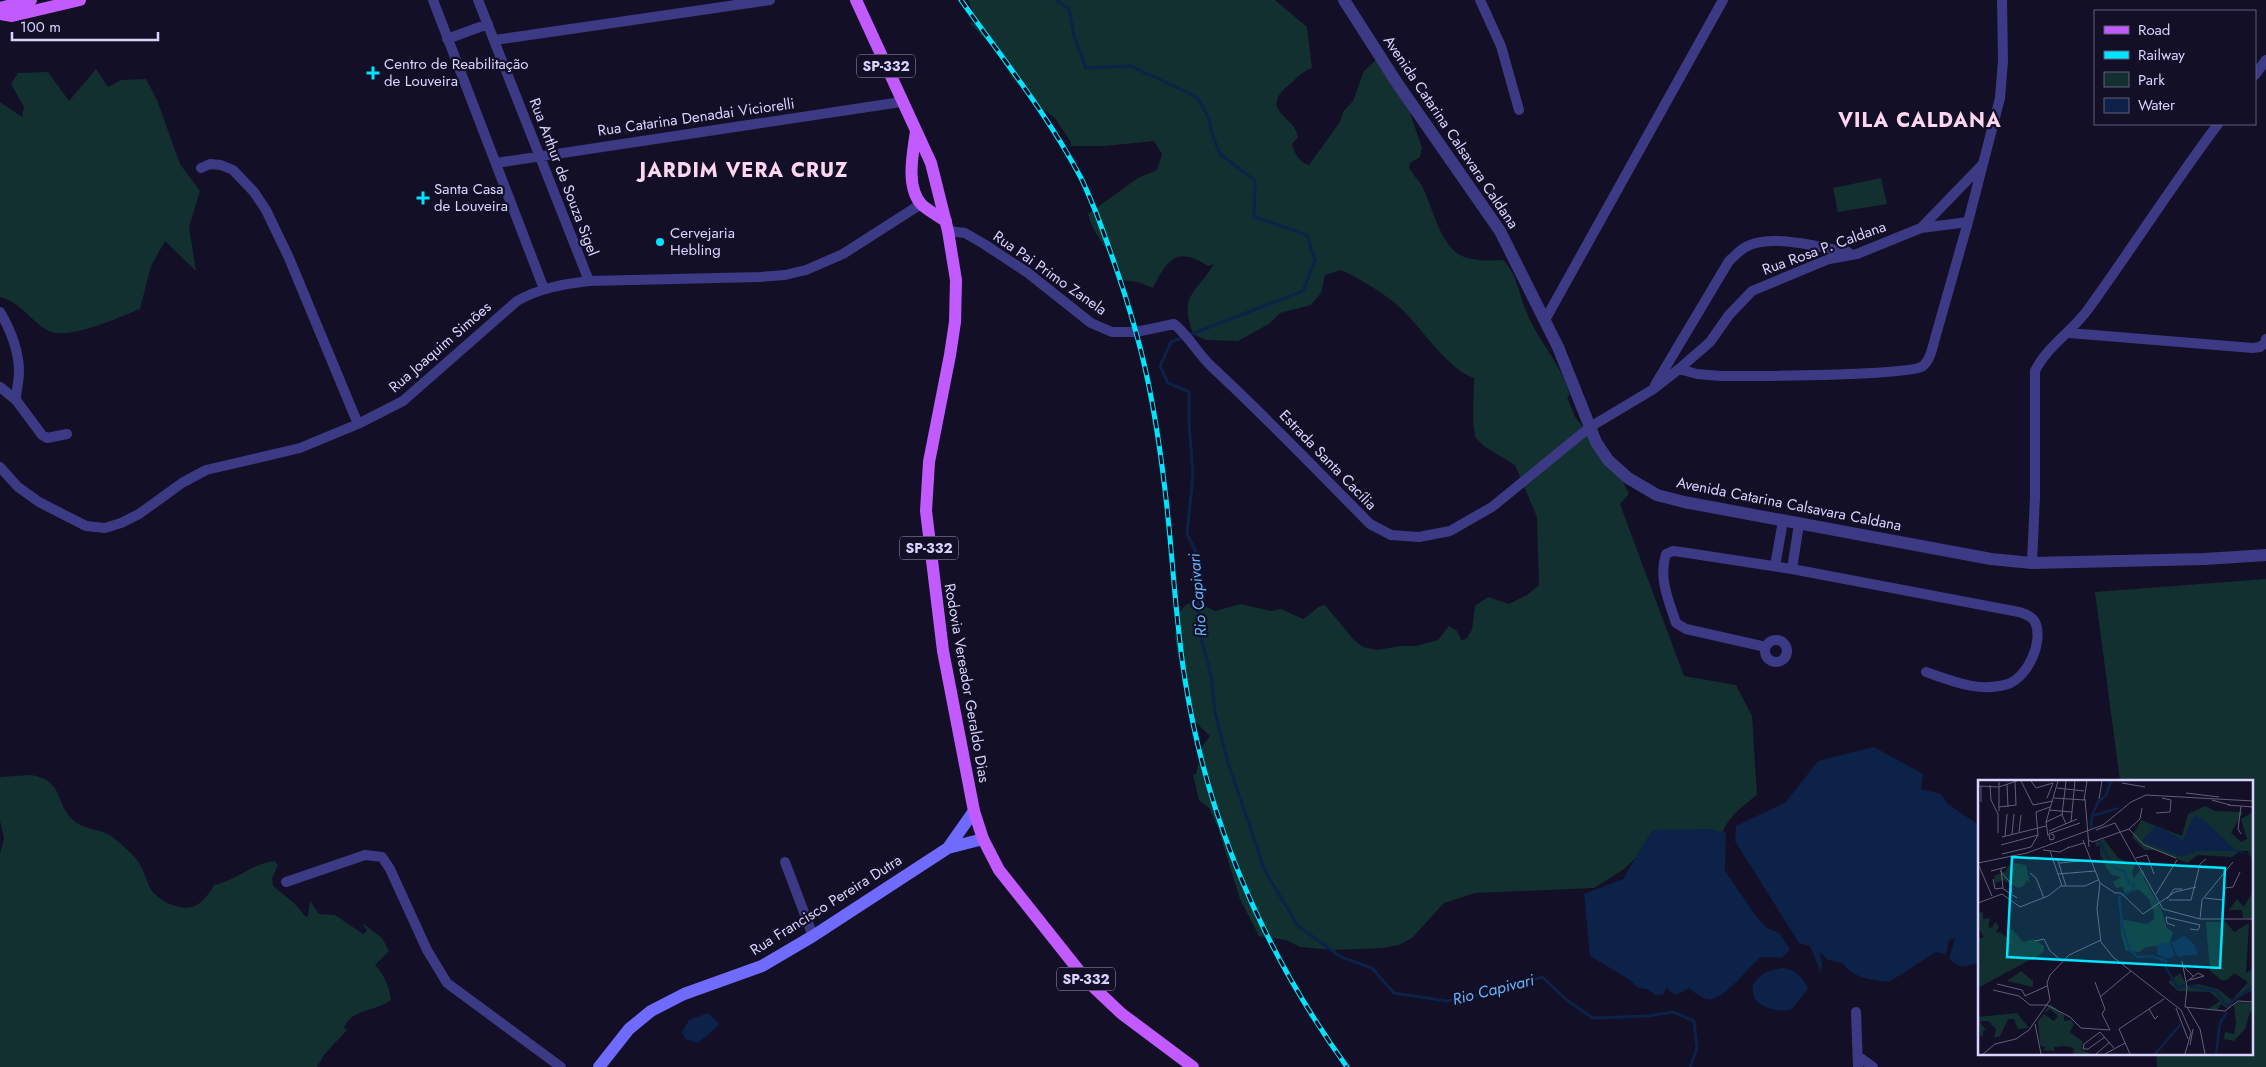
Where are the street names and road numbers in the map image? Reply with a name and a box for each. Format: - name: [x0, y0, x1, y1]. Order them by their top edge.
- street label: Avenida Catarina Calsavara Caldana: [1378, 31, 1524, 233]
- road number: SP-332: [857, 54, 915, 78]
- street label: Rua Catarina Denadai Viciorelli: [596, 92, 796, 142]
- street label: Rua Arthur de Souza Sigel: [524, 95, 604, 259]
- street label: Rua Rosa P. Caldana: [1759, 215, 1889, 281]
- street label: Rua Pai Primo Zanela: [989, 225, 1111, 321]
- street label: Rua Joaquim Simões: [384, 296, 496, 398]
- street label: Estrada Santa Cacília: [1274, 405, 1382, 515]
- street label: Avenida Catarina Calsavara Caldana: [1675, 471, 1903, 537]
- road number: SP-332: [900, 536, 958, 560]
- street label: Rodovia Vereador Geraldo Dias: [939, 582, 995, 784]
- street label: Rua Francisco Pereira Dutra: [746, 849, 906, 961]
- road number: SP-332: [1057, 968, 1115, 991]

